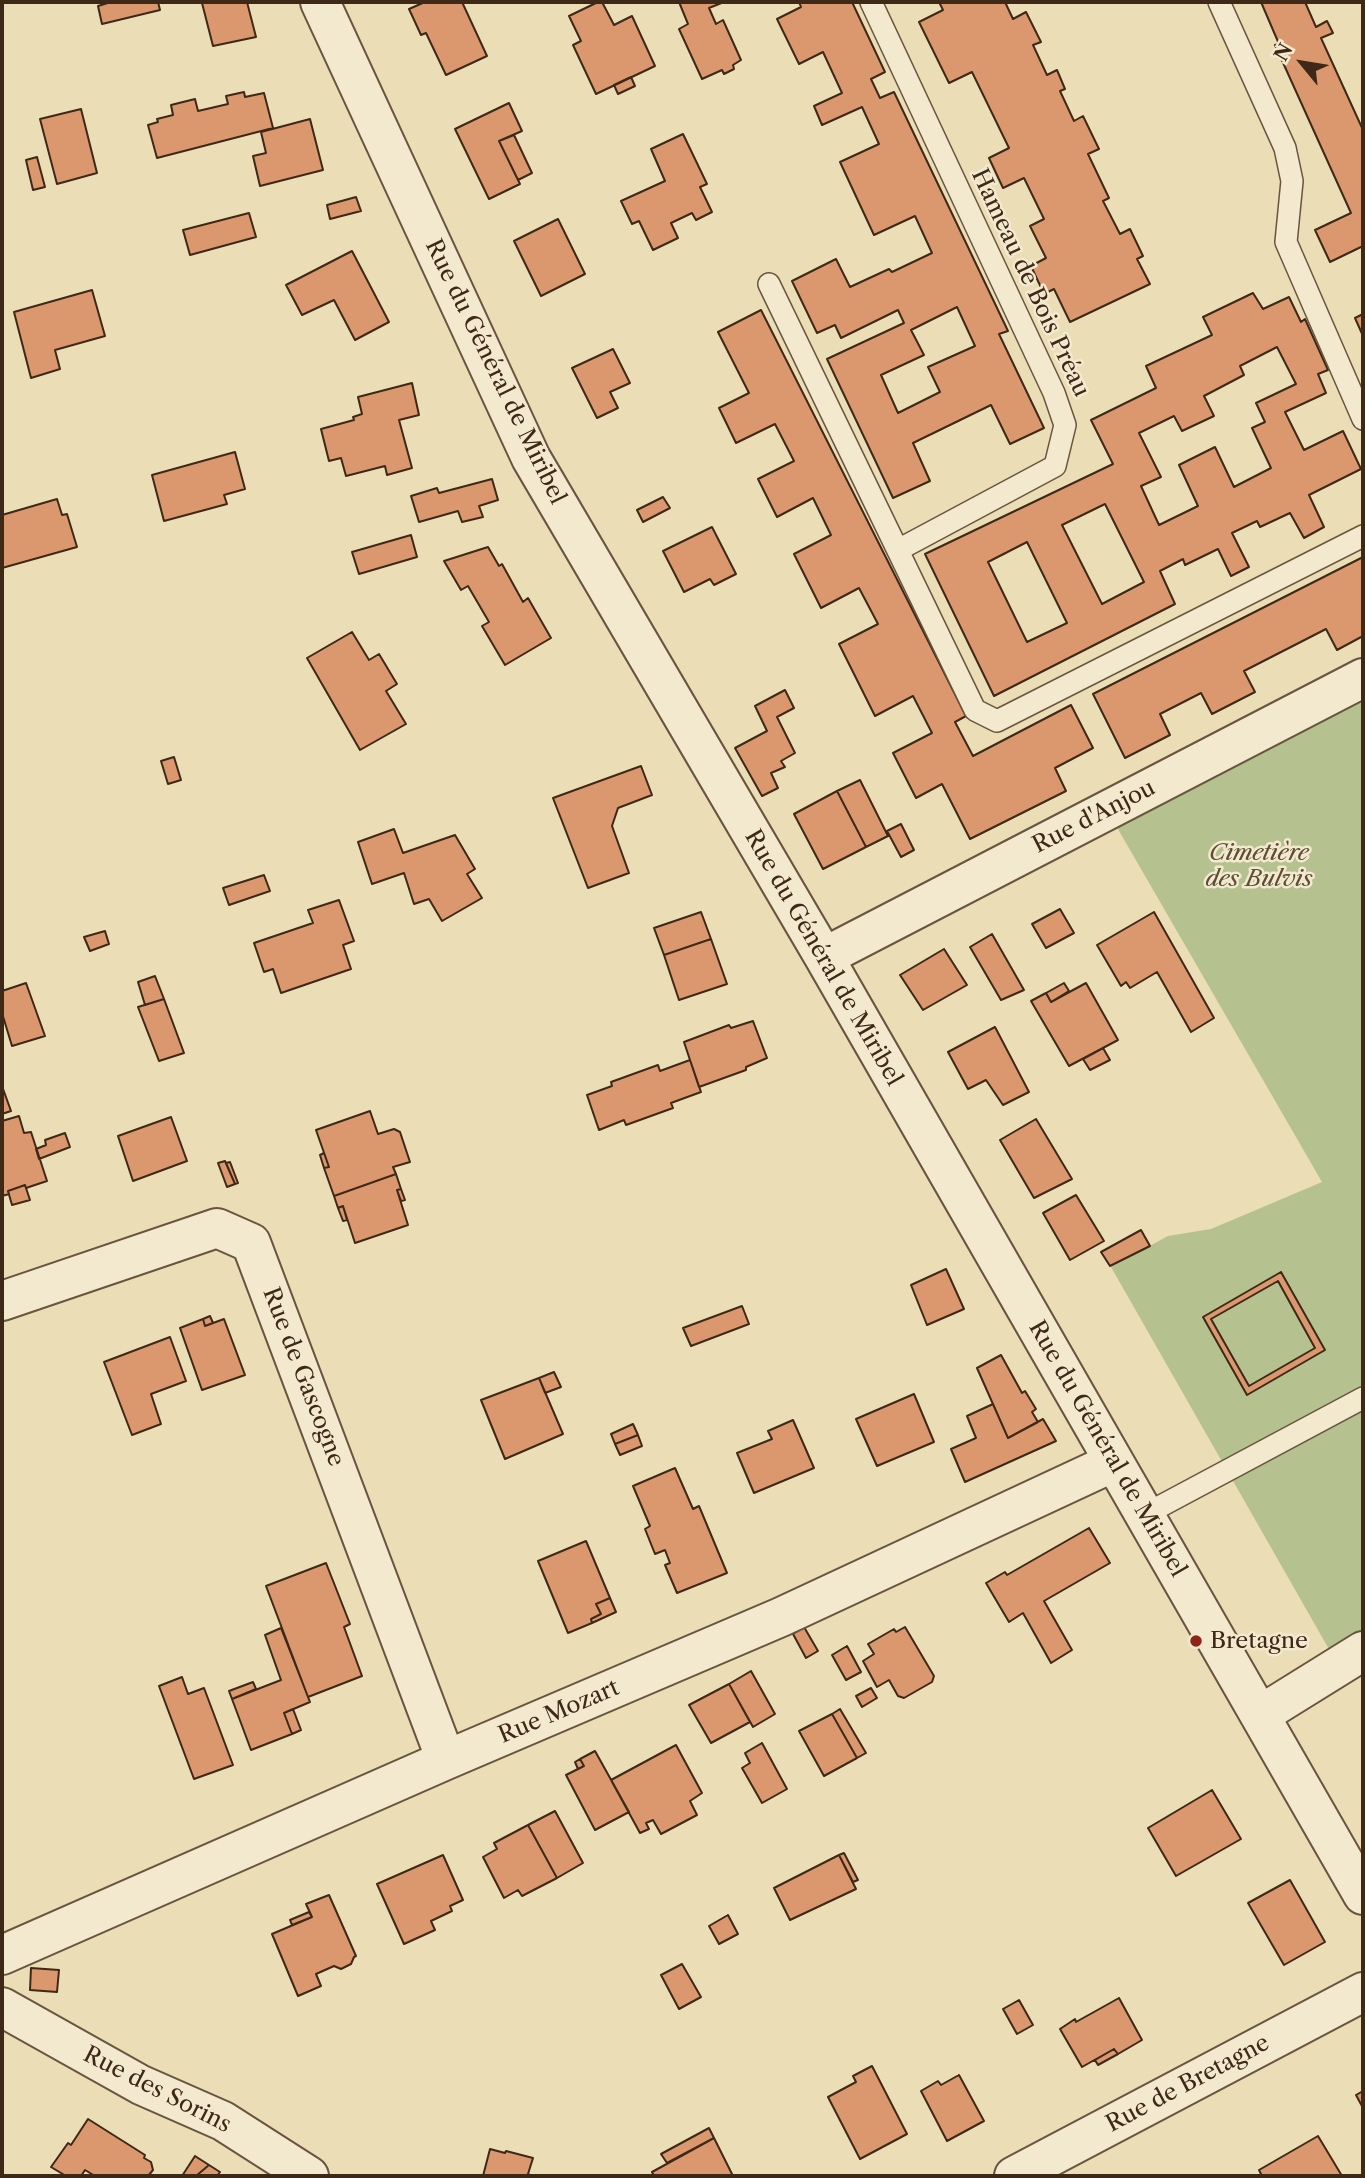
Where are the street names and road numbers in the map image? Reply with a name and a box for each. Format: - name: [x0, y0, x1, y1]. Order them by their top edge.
- street label: Hameau de Bois Préau: [965, 165, 1095, 401]
- street label: Rue du Général de Miribel: [419, 235, 571, 509]
- street label: Rue d'Anjou: [1028, 774, 1160, 860]
- street label: Rue du Général de Miribel: [738, 825, 908, 1091]
- street label: Rue de Gascogne: [256, 1284, 350, 1470]
- street label: Rue du Général de Miribel: [1022, 1316, 1192, 1582]
- street label: Rue Mozart: [494, 1674, 624, 1750]
- street label: Rue de Bretagne: [1102, 2029, 1274, 2139]
- street label: Rue des Sorins: [79, 2041, 235, 2139]

